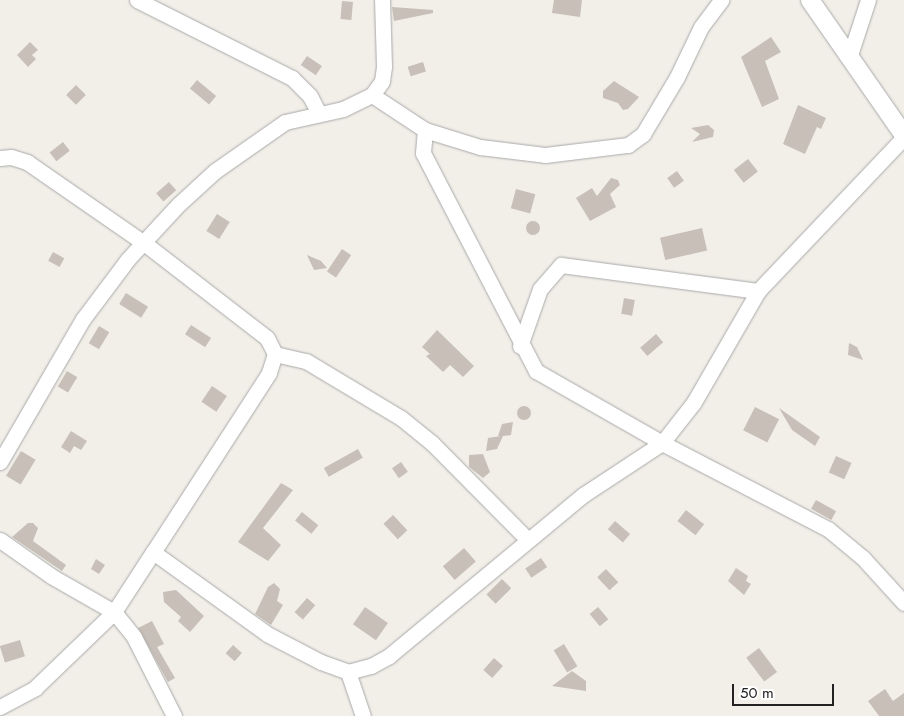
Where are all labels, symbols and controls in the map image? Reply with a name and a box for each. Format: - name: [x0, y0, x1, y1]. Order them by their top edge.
- scale bar: [734, 674, 836, 706]
- text: 50 m: [740, 682, 774, 704]

